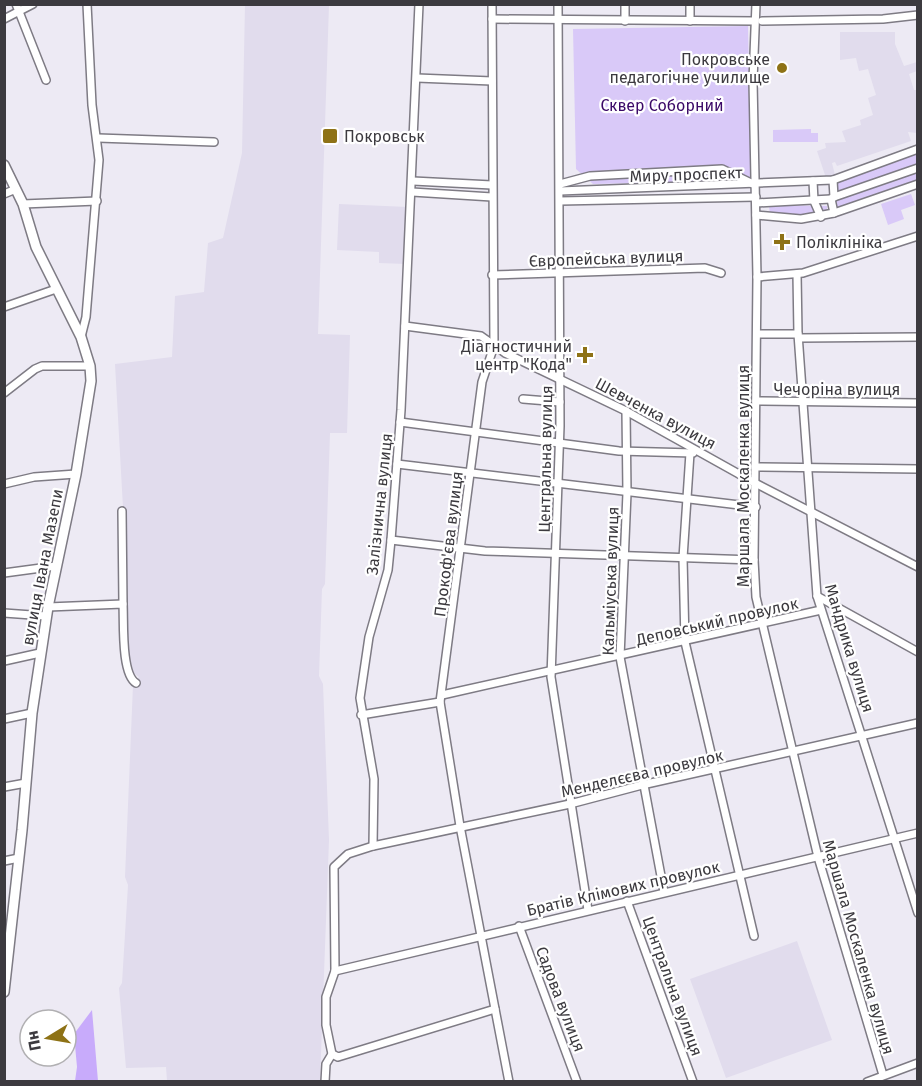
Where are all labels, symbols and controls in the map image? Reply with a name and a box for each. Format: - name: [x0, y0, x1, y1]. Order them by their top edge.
- place label: Покровське педагогічне училище: [609, 50, 770, 87]
- marker: Покровське педагогічне училище: [775, 61, 789, 75]
- park label: Сквер Соборний: [600, 96, 724, 115]
- marker: Покровськ: [321, 127, 339, 145]
- place label: Покровськ: [344, 127, 425, 146]
- street label: Миру проспект: [629, 163, 744, 186]
- marker: Поліклініка: [773, 233, 791, 251]
- place label: Поліклініка: [796, 233, 883, 252]
- street label: Європейська вулиця: [528, 246, 684, 271]
- place label: Діагностичний центр "Кода": [460, 337, 572, 374]
- marker: Діагностичний центр "Кода": [576, 346, 594, 364]
- street label: Маршала Москаленка вулиця: [734, 365, 753, 587]
- street label: Шевченка вулиця: [592, 374, 719, 453]
- street label: Чечоріна вулиця: [774, 380, 900, 399]
- street label: Центральна вулиця: [535, 385, 556, 533]
- street label: Залізнична вулиця: [363, 432, 396, 576]
- street label: Прокоф'єва вулиця: [430, 470, 467, 618]
- street label: вулиця Івана Мазепи: [18, 487, 67, 647]
- street label: Кальміуська вулиця: [598, 506, 623, 656]
- street label: Мандрика вулиця: [821, 582, 878, 715]
- street label: Деповський провулок: [633, 593, 801, 650]
- street label: Менделєєва провулок: [559, 745, 726, 801]
- street label: Маршала Москаленка вулиця: [819, 838, 898, 1057]
- street label: Братів Клімових провулок: [525, 857, 722, 920]
- street label: Центральна вулиця: [638, 914, 707, 1059]
- street label: Садова вулиця: [532, 944, 589, 1054]
- north arrow: [18, 1008, 78, 1068]
- text: Пн: [23, 1029, 45, 1052]

